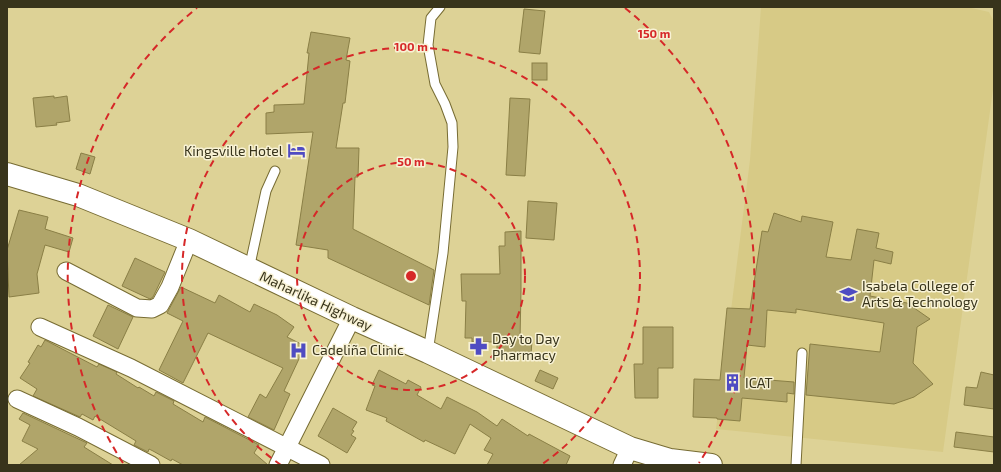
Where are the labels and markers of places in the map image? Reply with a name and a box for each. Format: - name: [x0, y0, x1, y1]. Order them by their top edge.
- hotel icon: Kingsville Hotel: [286, 141, 306, 161]
- place label: Kingsville Hotel: [184, 142, 284, 159]
- centre of rings: [404, 269, 418, 283]
- place label: Isabela College of Arts & Technology: [862, 277, 979, 310]
- school or university icon: Isabela College of Arts & Technology: [839, 284, 859, 304]
- place label: Day to Day Pharmacy: [492, 330, 560, 363]
- pharmacy icon: Day to Day Pharmacy: [469, 337, 489, 357]
- hospital icon: Cadeliña Clinic: [289, 340, 309, 360]
- place label: Cadeliña Clinic: [312, 341, 404, 358]
- building icon: ICAT: [722, 373, 742, 393]
- place label: ICAT: [745, 374, 773, 391]

